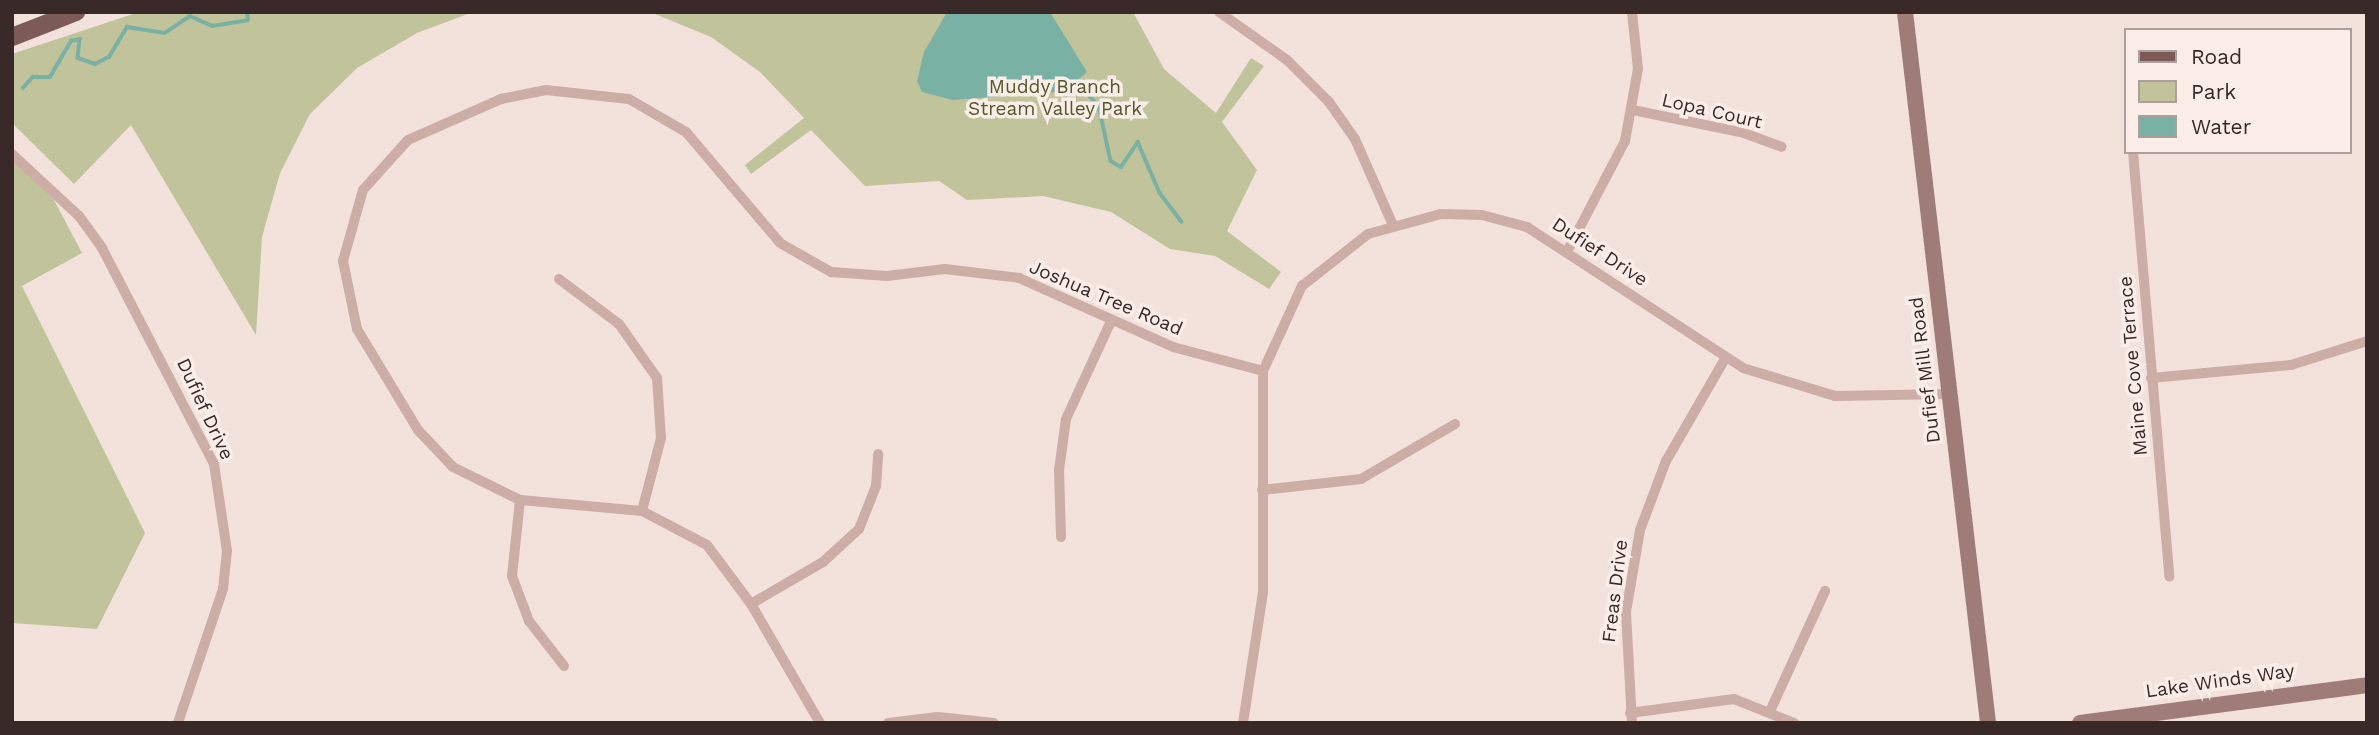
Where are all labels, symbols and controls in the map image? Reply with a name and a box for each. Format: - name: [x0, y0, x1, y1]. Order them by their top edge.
- legend: [2124, 28, 2351, 154]
- text: Road: [2191, 44, 2242, 69]
- park label: Muddy Branch Stream Valley Park: [967, 76, 1143, 120]
- text: Park: [2191, 79, 2236, 104]
- street label: Lopa Court: [1659, 88, 1765, 134]
- text: Water: [2191, 114, 2251, 139]
- street label: Dufief Drive: [1548, 212, 1652, 292]
- street label: Joshua Tree Road: [1026, 255, 1186, 341]
- street label: Maine Cove Terrace: [2114, 275, 2152, 457]
- street label: Dufief Mill Road: [1905, 295, 1945, 445]
- street label: Dufief Drive: [171, 354, 239, 464]
- street label: Freas Drive: [1597, 538, 1633, 644]
- street label: Lake Winds Way: [2144, 659, 2296, 703]

